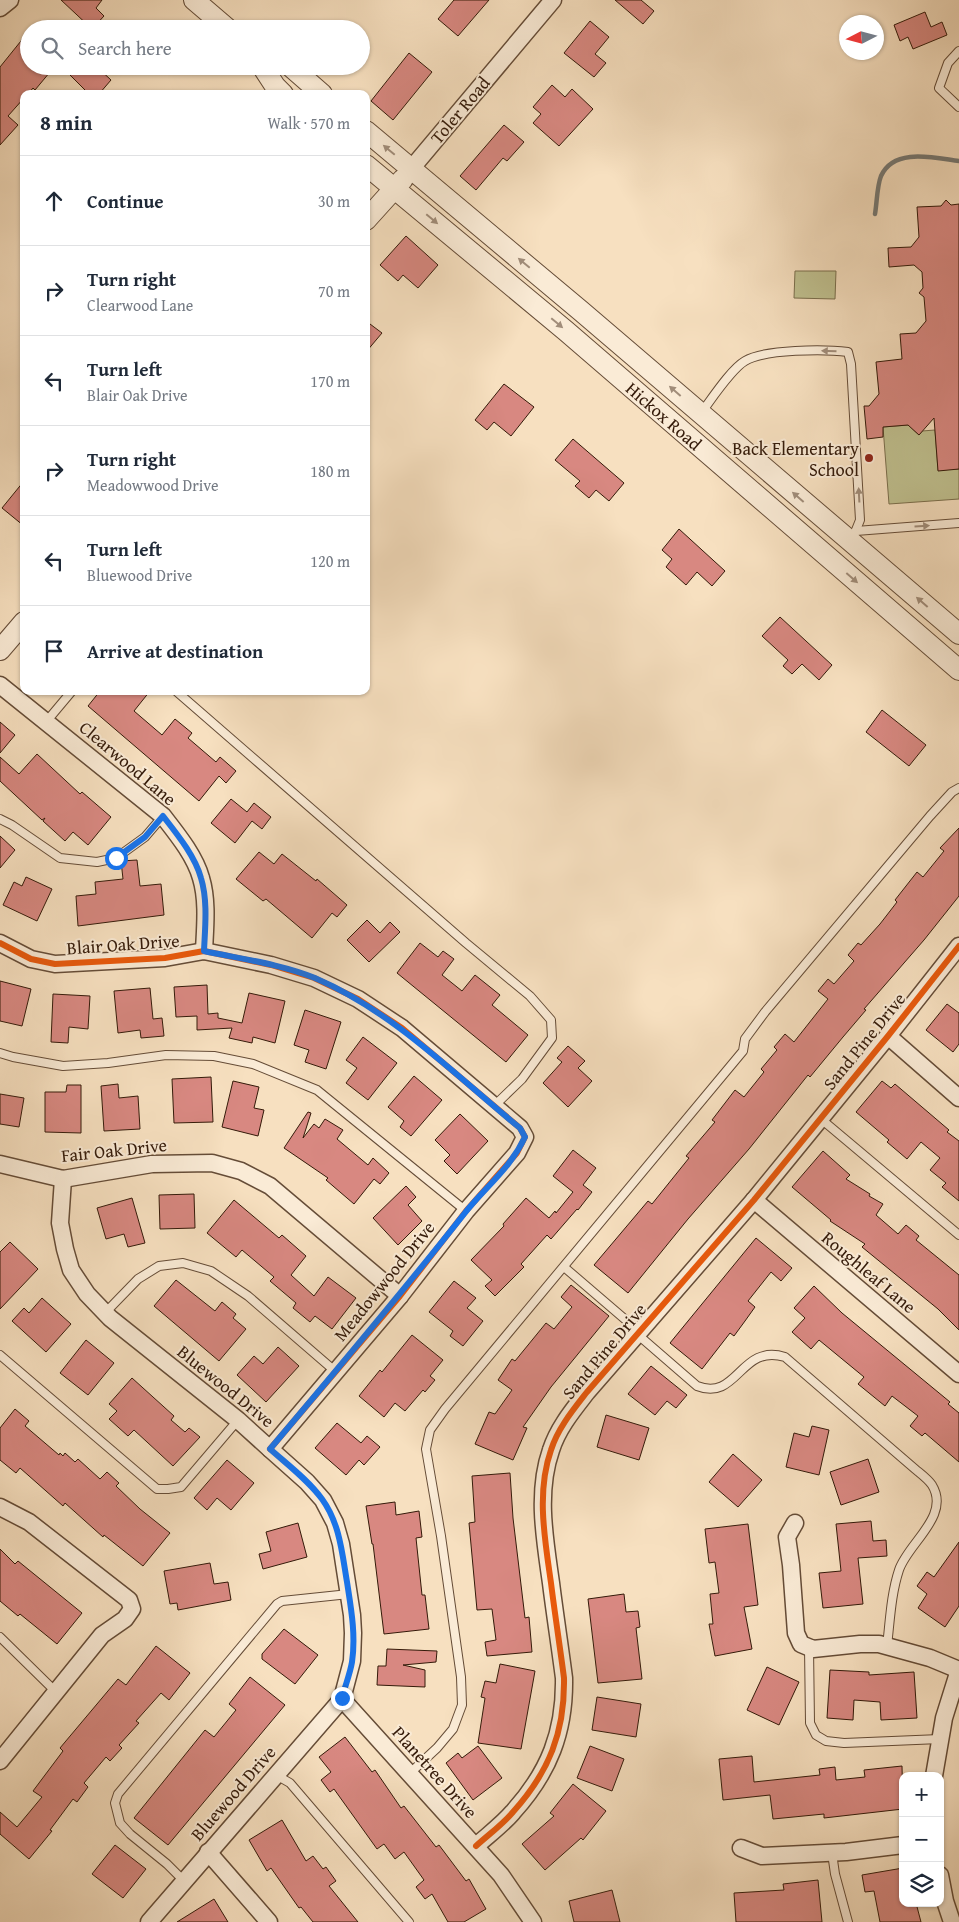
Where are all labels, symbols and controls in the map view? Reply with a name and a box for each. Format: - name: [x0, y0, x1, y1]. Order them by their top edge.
- north arrow: [839, 15, 884, 60]
- search box: [20, 20, 370, 75]
- icon: search: [38, 34, 66, 62]
- text: Search here: [78, 34, 172, 62]
- street label: Toler Road: [424, 70, 497, 150]
- text: 8 min: [40, 107, 92, 138]
- text: Walk · 570 m: [267, 111, 350, 135]
- one-way arrow: [382, 144, 395, 155]
- icon: ahead: [40, 187, 68, 215]
- text: Continue: [87, 187, 164, 215]
- text: 30 m: [318, 189, 350, 213]
- one-way arrow: [425, 214, 438, 225]
- one-way arrow: [518, 258, 531, 269]
- text: Turn right: [87, 265, 176, 293]
- icon: right: [40, 277, 68, 305]
- text: 70 m: [318, 279, 350, 303]
- text: Clearwood Lane: [87, 293, 193, 317]
- one-way arrow: [551, 317, 563, 328]
- one-way arrow: [820, 346, 836, 354]
- text: Turn left: [87, 355, 162, 383]
- icon: left: [40, 367, 68, 395]
- text: 170 m: [310, 369, 350, 393]
- street label: Hickox Road: [620, 375, 708, 457]
- text: Blair Oak Drive: [87, 383, 188, 407]
- one-way arrow: [669, 386, 682, 397]
- place label: Back Elementary School: [732, 435, 859, 483]
- text: Turn right: [87, 445, 176, 473]
- marker: Back Elementary School: [863, 452, 875, 464]
- icon: right: [40, 457, 68, 485]
- text: 180 m: [310, 459, 350, 483]
- text: Meadowwood Drive: [87, 473, 218, 497]
- one-way arrow: [854, 487, 862, 503]
- one-way arrow: [793, 491, 805, 503]
- one-way arrow: [914, 521, 930, 529]
- text: Turn left: [87, 535, 162, 563]
- icon: left: [40, 547, 68, 575]
- text: 120 m: [310, 549, 350, 573]
- text: Bluewood Drive: [87, 563, 192, 587]
- one-way arrow: [846, 572, 858, 583]
- one-way arrow: [916, 597, 929, 608]
- icon: arrive: [40, 637, 68, 665]
- text: Arrive at destination: [87, 637, 263, 665]
- street label: Clearwood Lane: [74, 714, 182, 812]
- route start: [105, 847, 128, 870]
- street label: Blair Oak Drive: [66, 927, 180, 961]
- street label: Sand Pine Drive: [816, 986, 912, 1096]
- street label: Fair Oak Drive: [60, 1131, 168, 1169]
- street label: Meadowwood Drive: [327, 1215, 441, 1347]
- street label: Roughleaf Lane: [816, 1224, 922, 1320]
- street label: Sand Pine Drive: [556, 1297, 652, 1405]
- street label: Bluewood Drive: [172, 1338, 280, 1434]
- route end: [331, 1687, 354, 1710]
- street label: Planetree Drive: [386, 1720, 484, 1824]
- street label: Bluewood Drive: [184, 1740, 282, 1846]
- map controls: [899, 1772, 944, 1907]
- button: +: [899, 1772, 944, 1817]
- button: −: [899, 1817, 944, 1862]
- button: layers: [899, 1862, 944, 1907]

